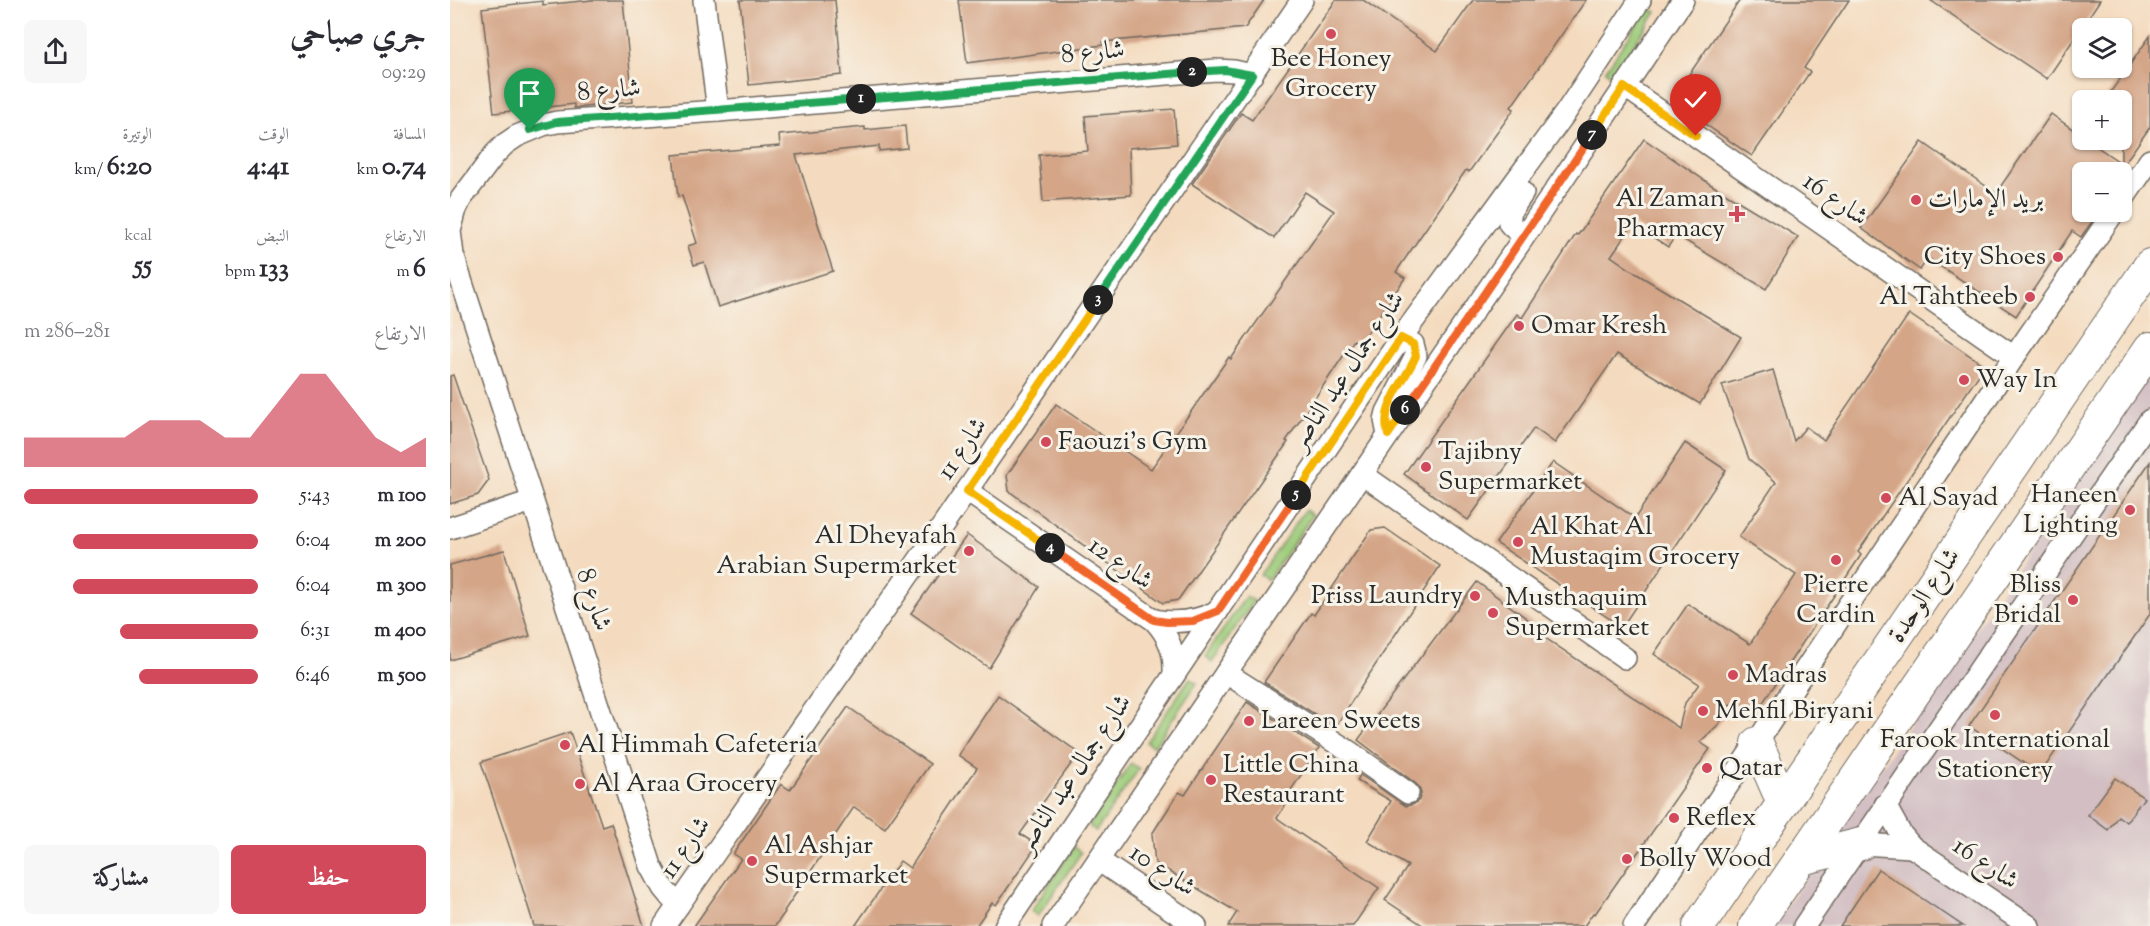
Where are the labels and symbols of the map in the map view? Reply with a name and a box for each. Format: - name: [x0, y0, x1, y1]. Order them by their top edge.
- marker: Bee Honey Grocery: [1324, 27, 1338, 41]
- street label: شارع 8: [1060, 32, 1126, 75]
- place label: Bee Honey Grocery: [1271, 41, 1391, 108]
- pin: 2: [1177, 57, 1207, 87]
- pin: [504, 68, 555, 130]
- street label: شارع 8: [576, 70, 642, 113]
- pin: [1670, 74, 1721, 136]
- pin: 1: [846, 84, 876, 114]
- pin: 7: [1577, 120, 1607, 150]
- street label: شارع 16: [1794, 164, 1875, 237]
- place label: Al Zaman Pharmacy: [1616, 181, 1725, 248]
- place label: بريد الإمارات: [1928, 182, 2044, 219]
- marker: بريد الإمارات: [1909, 193, 1923, 207]
- marker: Al Zaman Pharmacy: [1730, 207, 1744, 221]
- place label: City Shoes: [1924, 239, 2046, 276]
- marker: City Shoes: [2051, 250, 2065, 264]
- place label: Al Tahtheeb: [1879, 279, 2018, 316]
- street label: شارع جمال عبد الناصر: [1280, 284, 1416, 461]
- pin: 3: [1083, 285, 1113, 315]
- marker: Al Tahtheeb: [2023, 290, 2037, 304]
- place label: Omar Kresh: [1531, 308, 1667, 345]
- marker: Omar Kresh: [1512, 319, 1526, 333]
- place label: Way In: [1976, 362, 2057, 399]
- marker: Way In: [1957, 373, 1971, 387]
- pin: 6: [1390, 395, 1420, 425]
- street label: شارع 11: [929, 410, 998, 488]
- place label: Faouzi's Gym: [1058, 424, 1207, 461]
- place label: Tajibny Supermarket: [1438, 434, 1582, 501]
- marker: Faouzi's Gym: [1039, 435, 1053, 449]
- marker: Tajibny Supermarket: [1419, 460, 1433, 474]
- place label: Haneen Lighting: [2023, 477, 2118, 544]
- pin: 5: [1281, 480, 1311, 510]
- place label: Al Sayad: [1898, 480, 1999, 517]
- marker: Al Sayad: [1879, 491, 1893, 505]
- marker: Haneen Lighting: [2123, 503, 2137, 517]
- place label: Al Khat Al Mustaqim Grocery: [1530, 509, 1740, 576]
- place label: Al Dheyafah Arabian Supermarket: [716, 518, 957, 585]
- street label: شارع 12: [1079, 528, 1160, 601]
- pin: 4: [1035, 533, 1065, 563]
- marker: Al Khat Al Mustaqim Grocery: [1511, 535, 1525, 549]
- street label: شارع الوحدة: [1880, 541, 1971, 651]
- marker: Al Dheyafah Arabian Supermarket: [962, 544, 976, 558]
- marker: Pierre Cardin: [1829, 553, 1843, 567]
- street label: شارع 8: [565, 564, 620, 636]
- place label: Pierre Cardin: [1796, 567, 1876, 634]
- place label: Bliss Bridal: [1994, 567, 2061, 634]
- place label: Priss Laundry: [1311, 578, 1463, 615]
- place label: Musthaquim Supermarket: [1505, 580, 1649, 647]
- marker: Priss Laundry: [1468, 589, 1482, 603]
- marker: Bliss Bridal: [2066, 593, 2080, 607]
- marker: Musthaquim Supermarket: [1486, 606, 1500, 620]
- place label: Madras: [1745, 657, 1827, 694]
- marker: Madras: [1726, 668, 1740, 682]
- street label: شارع جمال عبد الناصر: [1007, 687, 1143, 864]
- place label: Mehfil Biryani: [1715, 693, 1874, 730]
- place label: Lareen Sweets: [1261, 703, 1421, 740]
- marker: Mehfil Biryani: [1696, 704, 1710, 718]
- marker: Farook International Stationery: [1988, 708, 2002, 722]
- marker: Lareen Sweets: [1242, 714, 1256, 728]
- place label: Farook International Stationery: [1880, 722, 2110, 789]
- place label: Al Himmah Cafeteria: [577, 727, 818, 764]
- marker: Al Himmah Cafeteria: [558, 738, 572, 752]
- place label: Little China Restaurant: [1223, 747, 1359, 814]
- place label: Qatar: [1719, 750, 1783, 787]
- marker: Qatar: [1700, 761, 1714, 775]
- place label: Al Araa Grocery: [592, 766, 778, 803]
- marker: Little China Restaurant: [1204, 773, 1218, 787]
- marker: Al Araa Grocery: [573, 777, 587, 791]
- place label: Reflex: [1686, 800, 1756, 837]
- street label: شارع 11: [651, 809, 722, 887]
- marker: Reflex: [1667, 811, 1681, 825]
- place label: Al Ashjar Supermarket: [764, 828, 908, 895]
- street label: شارع 16: [1944, 828, 2025, 900]
- street label: شارع 10: [1121, 835, 1203, 908]
- place label: Bolly Wood: [1639, 841, 1772, 878]
- marker: Bolly Wood: [1620, 852, 1634, 866]
- marker: Al Ashjar Supermarket: [745, 854, 759, 868]

